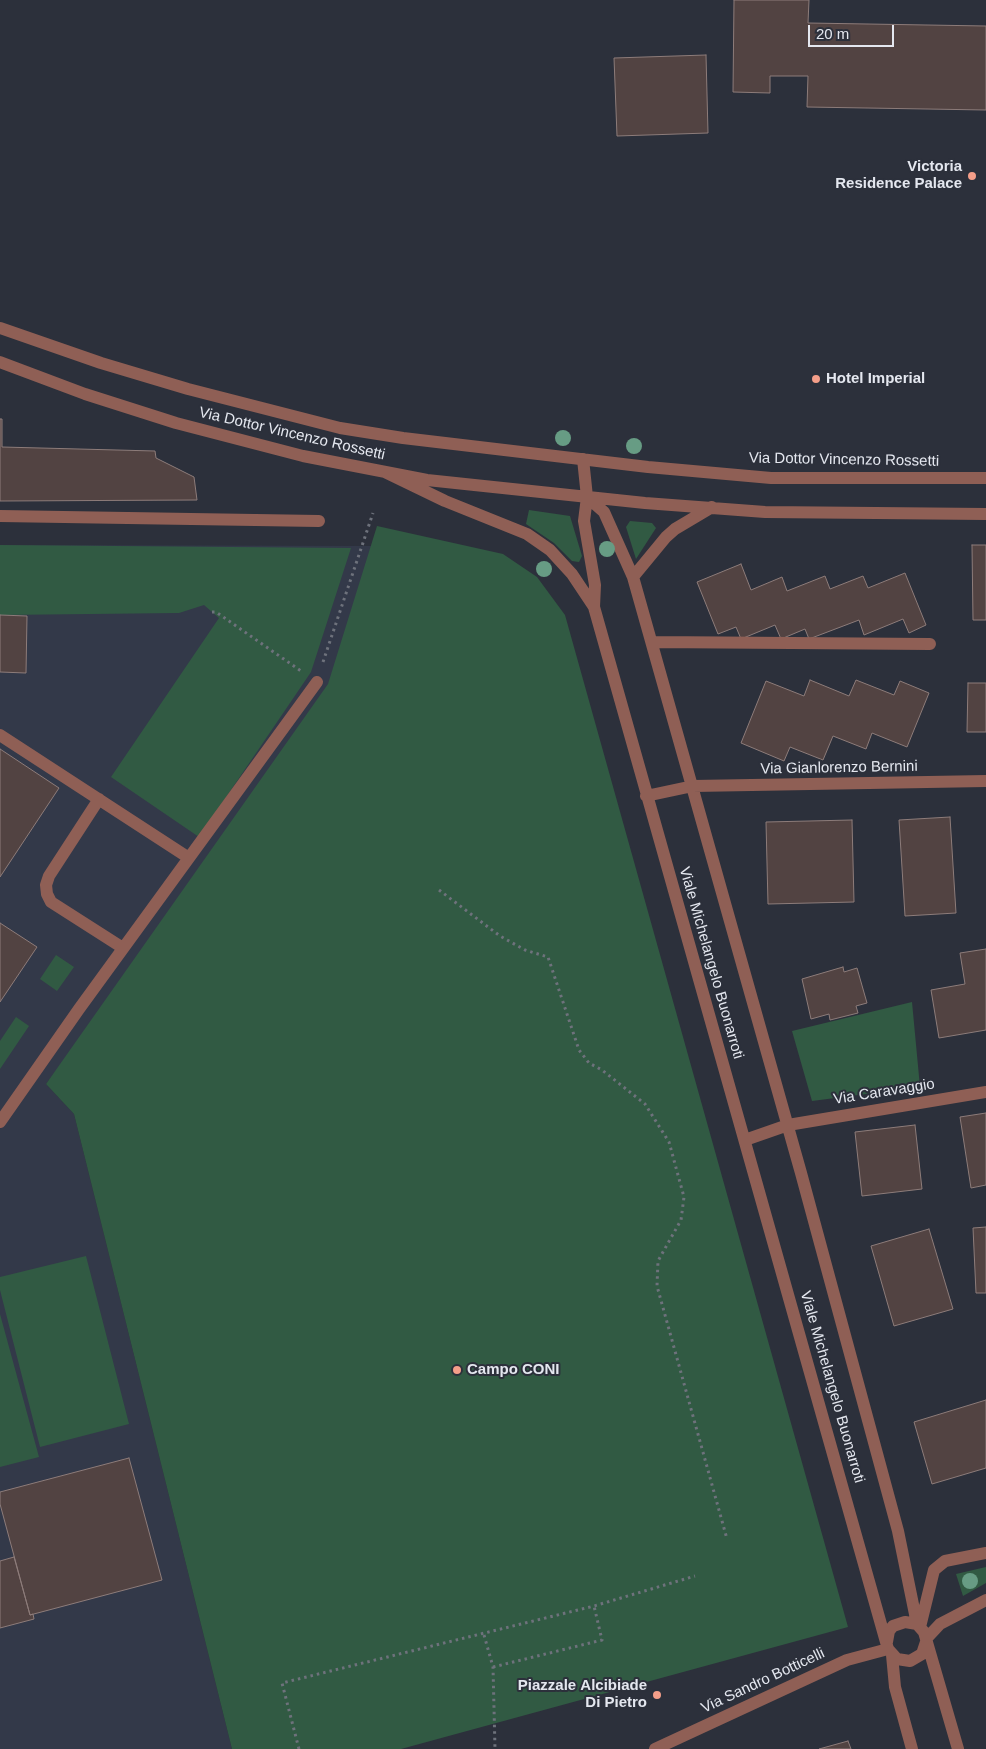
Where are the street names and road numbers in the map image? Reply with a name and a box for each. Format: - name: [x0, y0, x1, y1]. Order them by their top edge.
- street label: Via Dottor Vincenzo Rossetti: [197, 404, 387, 464]
- street label: Via Dottor Vincenzo Rossetti: [749, 449, 939, 471]
- street label: Via Gianlorenzo Bernini: [760, 758, 918, 778]
- street label: Viale Michelangelo Buonarroti: [675, 865, 747, 1061]
- street label: Via Caravaggio: [832, 1075, 936, 1109]
- street label: Viale Michelangelo Buonarroti: [796, 1289, 868, 1485]
- street label: Via Sandro Botticelli: [698, 1645, 828, 1717]

